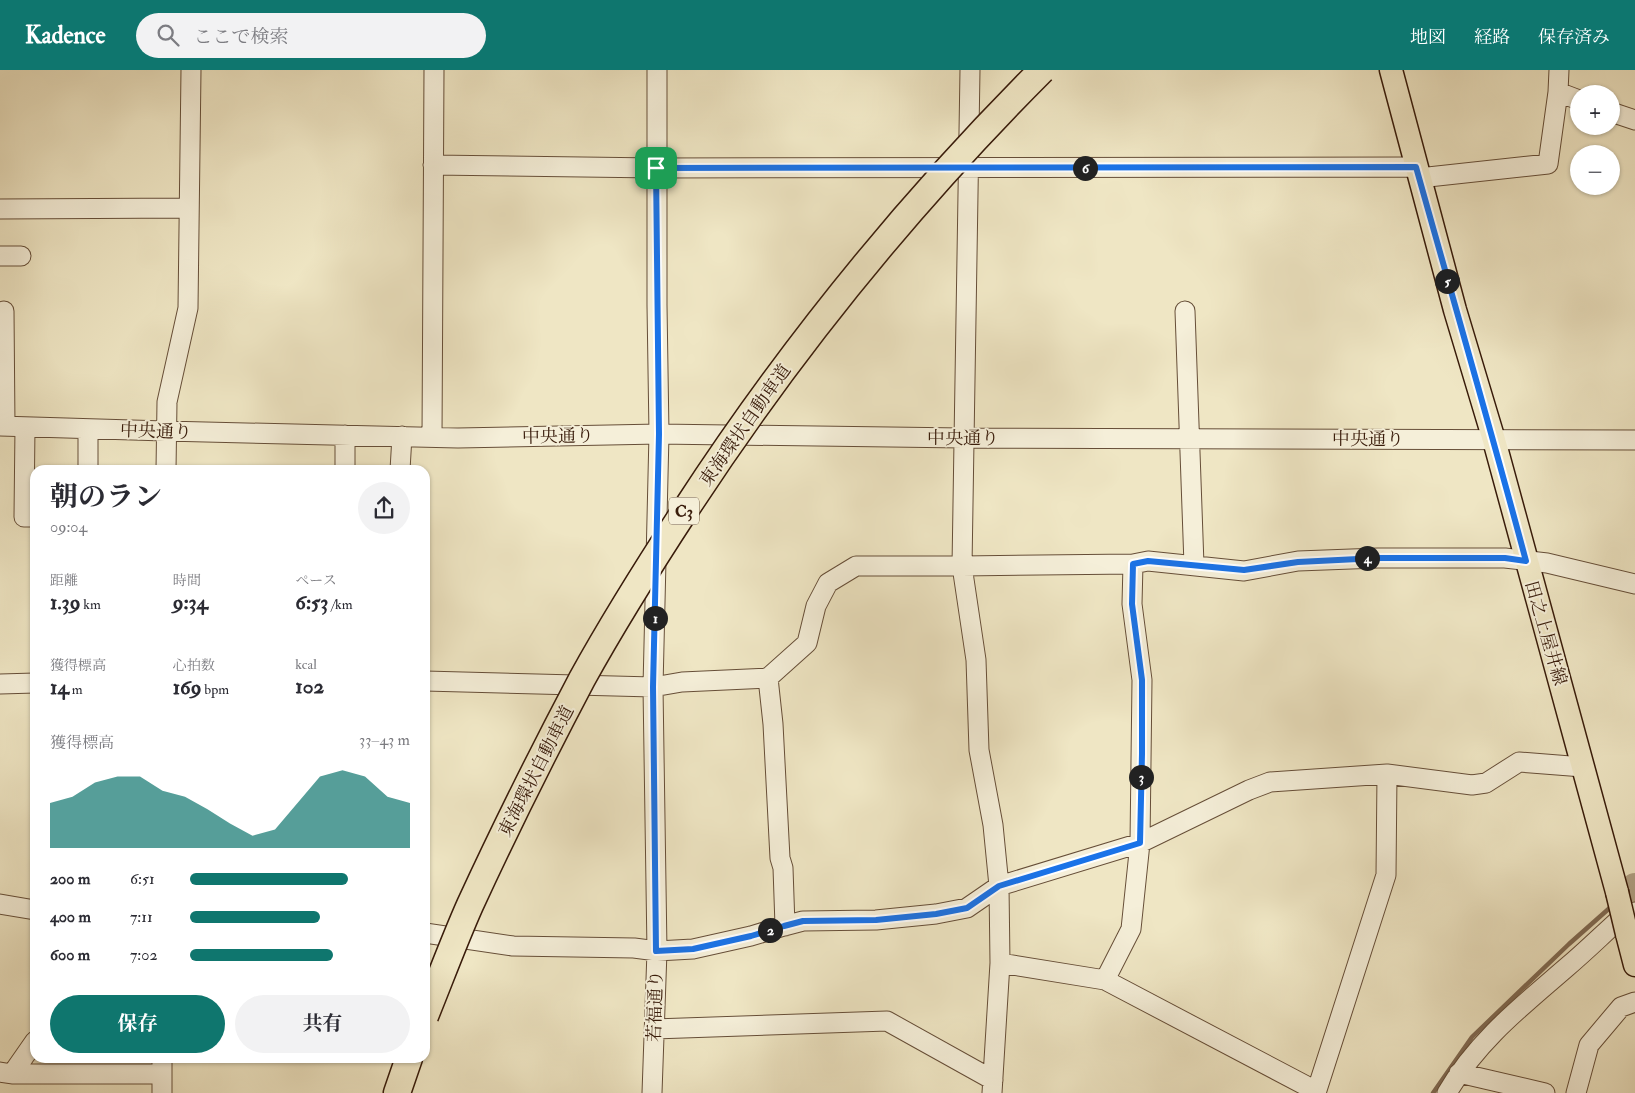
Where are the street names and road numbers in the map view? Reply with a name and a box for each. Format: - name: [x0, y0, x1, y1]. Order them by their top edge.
- street label: 東海環状自動車道: [695, 360, 796, 491]
- street label: 中央通り: [120, 419, 192, 444]
- street label: 中央通り: [522, 424, 594, 449]
- street label: 中央通り: [927, 427, 999, 450]
- street label: 中央通り: [1332, 428, 1404, 451]
- road number: C3: [669, 498, 699, 524]
- street label: 田之上屋井線: [1520, 578, 1571, 688]
- street label: 東海環状自動車道: [494, 702, 579, 841]
- street label: 若福通り: [643, 970, 668, 1042]

